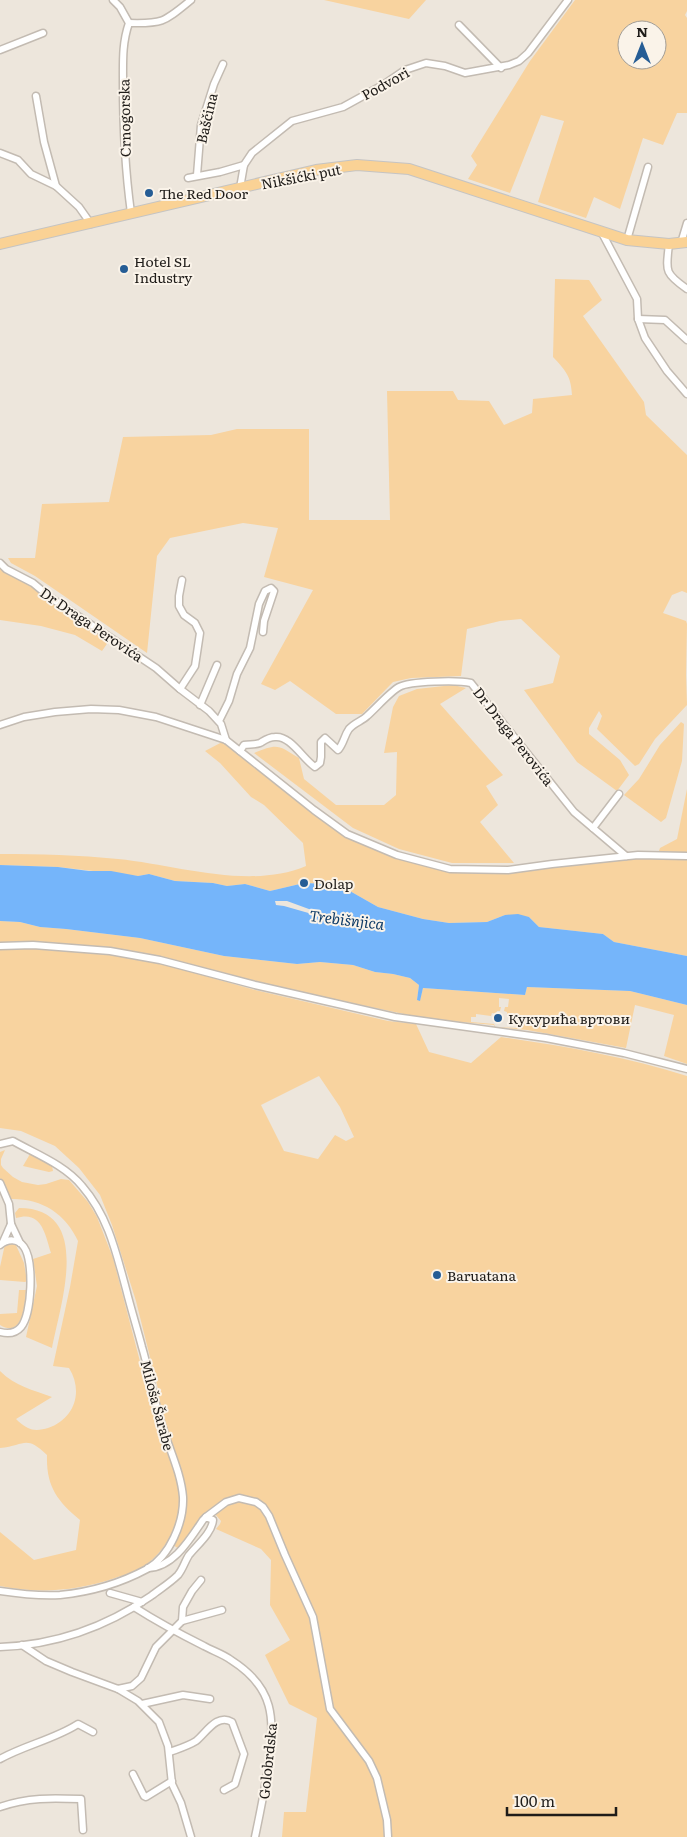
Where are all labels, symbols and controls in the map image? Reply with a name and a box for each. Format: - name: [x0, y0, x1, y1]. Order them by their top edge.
- north arrow: [617, 20, 667, 70]
- text: N: [636, 21, 648, 41]
- street label: Podvori: [357, 61, 413, 104]
- street label: Crnogorska: [113, 78, 135, 157]
- street label: Baščina: [190, 90, 222, 145]
- street label: Nikšićki put: [259, 158, 343, 194]
- place label: The Red Door: [159, 183, 249, 203]
- marker: The Red Door: [143, 187, 155, 199]
- place label: Hotel SL Industry: [134, 251, 193, 287]
- marker: Hotel SL Industry: [118, 263, 130, 275]
- street label: Dr Draga Perovića: [36, 582, 148, 666]
- street label: Dr Draga Perovića: [469, 682, 559, 790]
- place label: Dolap: [314, 873, 353, 893]
- marker: Dolap: [298, 877, 310, 889]
- water label: Trebišnjica: [308, 903, 386, 935]
- place label: Кукурића вртови: [508, 1008, 630, 1028]
- marker: Кукурића вртови: [492, 1012, 504, 1024]
- place label: Baruatana: [447, 1265, 516, 1285]
- marker: Baruatana: [431, 1269, 443, 1281]
- street label: Miloša Šarabe: [136, 1358, 180, 1452]
- street label: Golobrdska: [253, 1721, 281, 1800]
- scale bar: [507, 1784, 616, 1816]
- text: 100 m: [514, 1789, 555, 1812]

